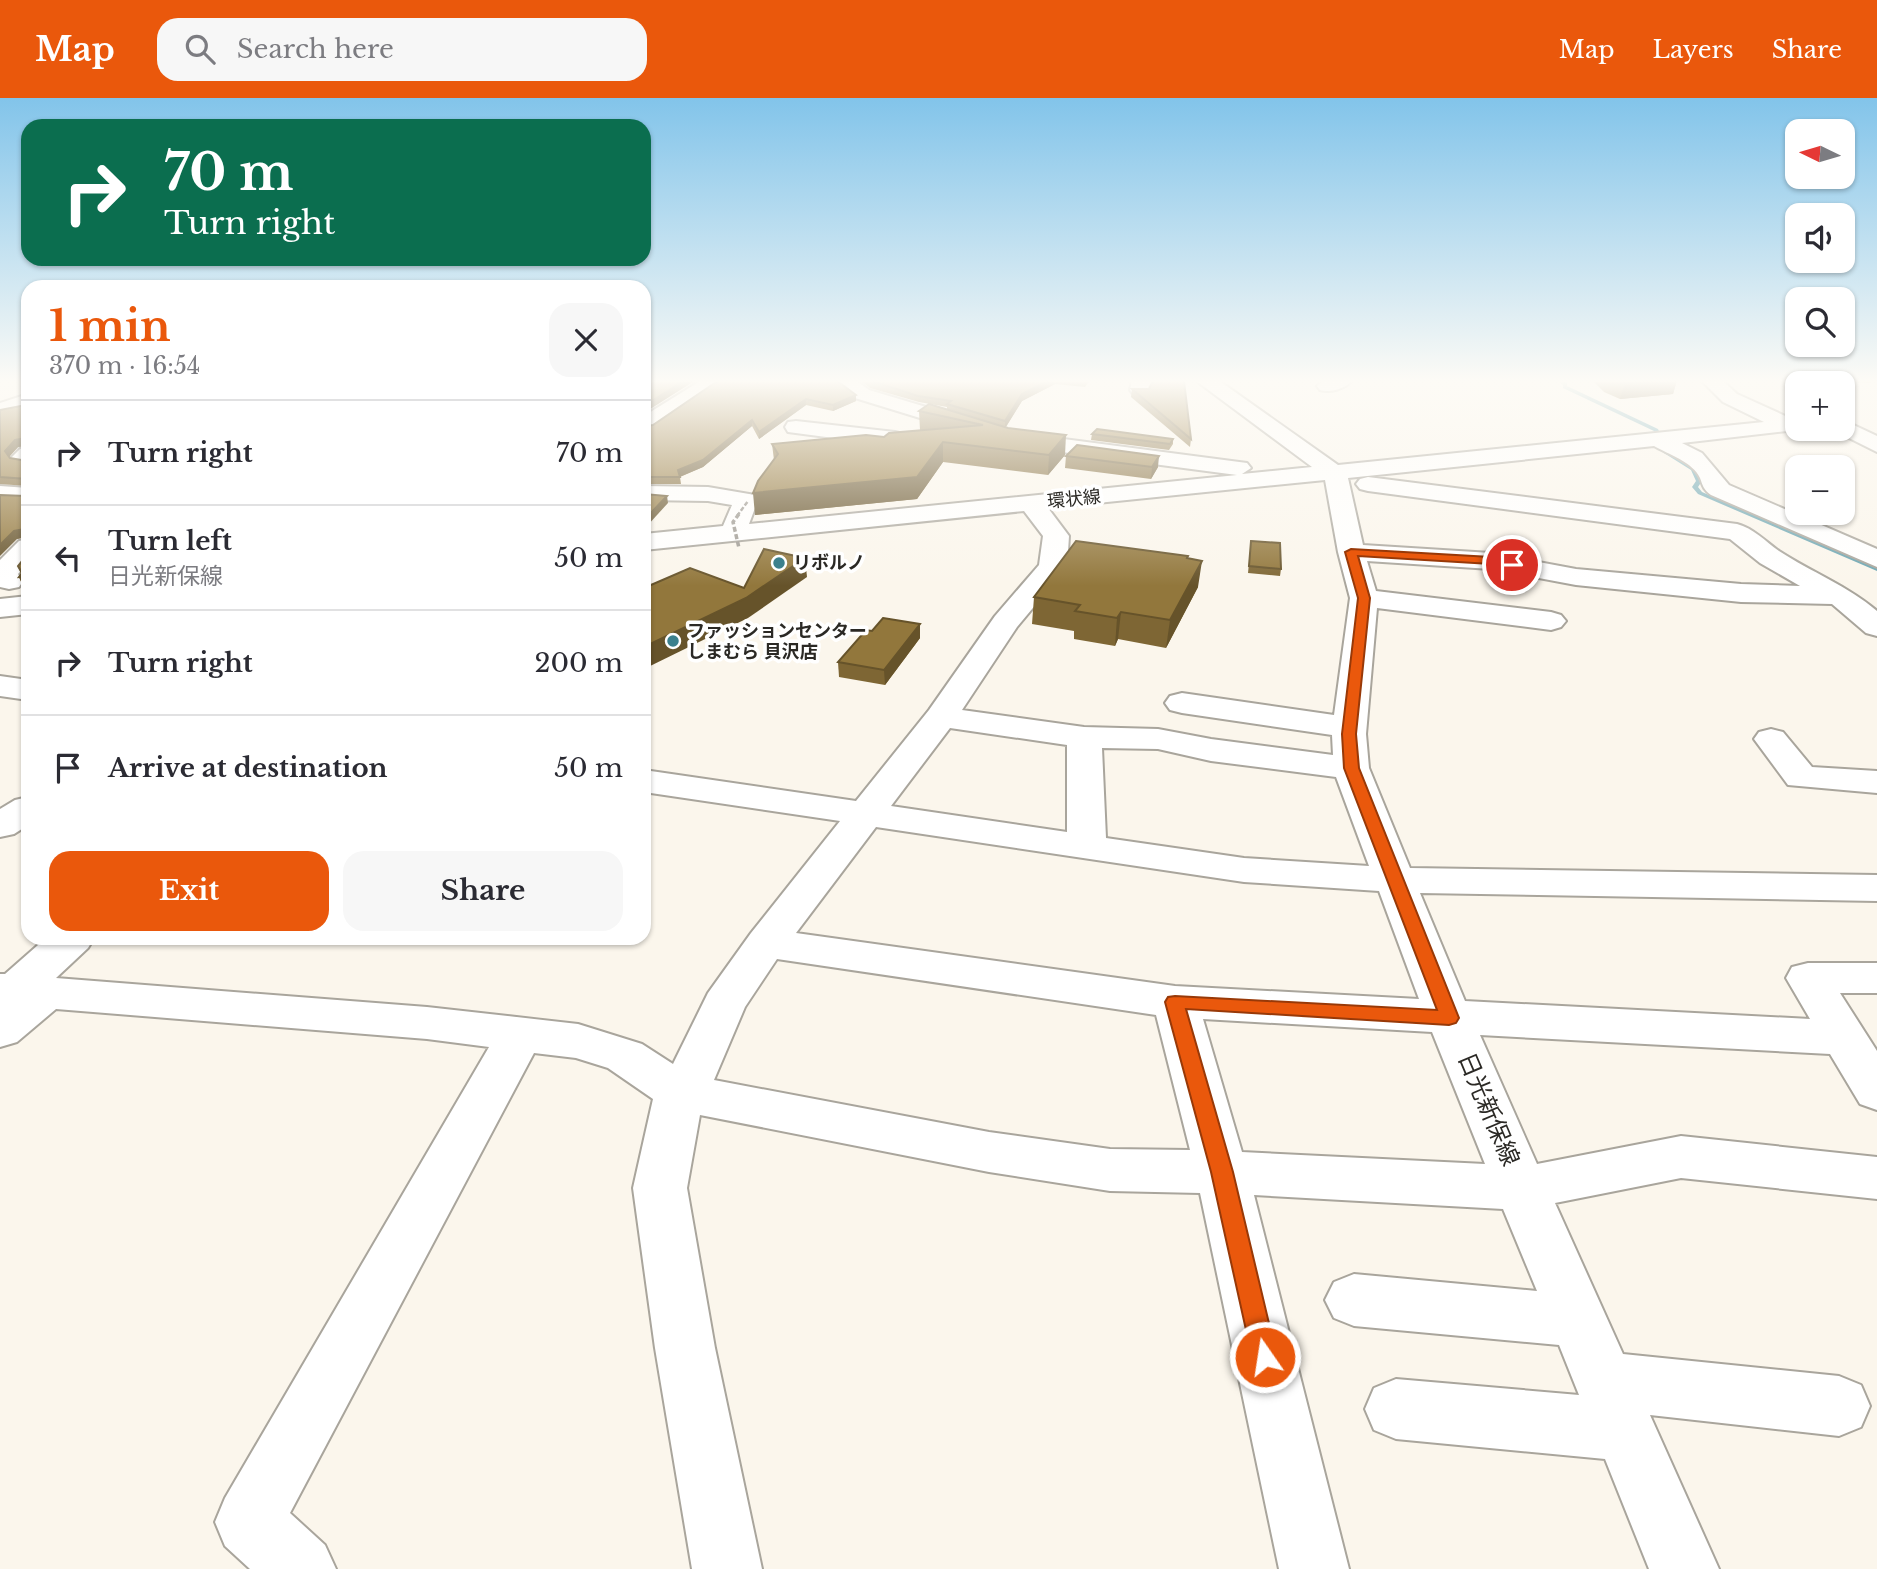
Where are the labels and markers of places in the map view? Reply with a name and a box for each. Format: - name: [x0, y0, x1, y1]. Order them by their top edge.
- pin: [1482, 535, 1542, 595]
- place label: リボルノ: [793, 552, 865, 574]
- marker: リボルノ: [771, 555, 787, 571]
- place label: ファッションセンター しまむら 貝沢店: [687, 620, 867, 663]
- marker: ファッションセンター しまむら 貝沢店: [665, 633, 681, 649]

